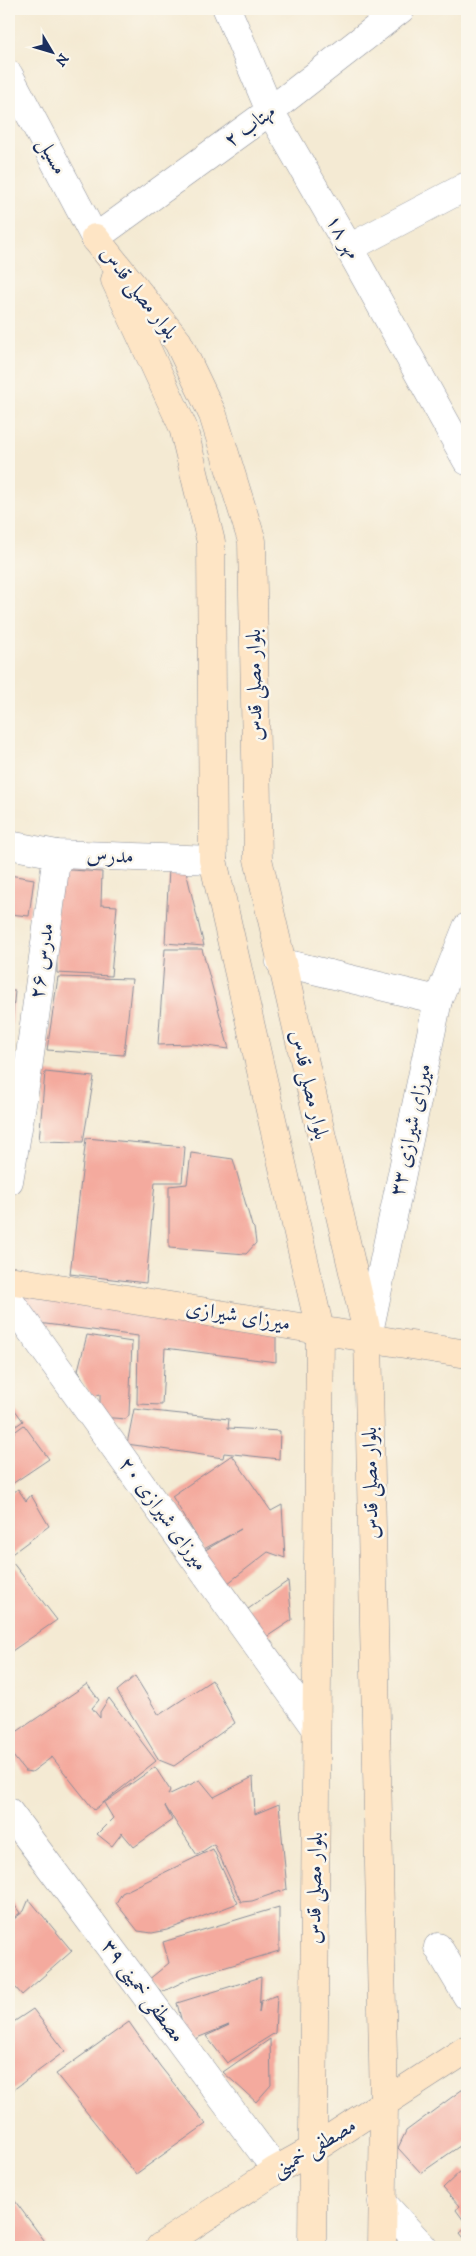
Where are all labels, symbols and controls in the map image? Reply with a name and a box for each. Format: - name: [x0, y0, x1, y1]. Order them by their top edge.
- north arrow: [28, 28, 78, 78]
- text: N: [51, 49, 72, 70]
- street label: مهتاب ۲: [219, 99, 281, 153]
- street label: مسیل: [31, 133, 73, 180]
- street label: مهر ۱۸: [320, 210, 366, 264]
- street label: بلوار مصلی قدس: [93, 241, 184, 346]
- street label: بلوار مصلی قدس: [241, 629, 271, 741]
- street label: مدرس: [86, 842, 134, 870]
- street label: مدرس ۲۶: [24, 921, 60, 1001]
- street label: بلوار مصلی قدس: [282, 1027, 334, 1143]
- street label: میرزای شیرازی ۳۳: [384, 1061, 438, 1199]
- street label: میرزای شیرازی: [184, 1295, 292, 1337]
- street label: بلوار مصلی قدس: [357, 1427, 387, 1539]
- street label: میرزای شیرازی ۲۰: [113, 1452, 213, 1576]
- street label: بلوار مصلی قدس: [301, 1832, 331, 1944]
- street label: مصطفی خمینی ۳۹: [95, 1934, 190, 2049]
- street label: مصطفی خمینی: [267, 2113, 362, 2184]

